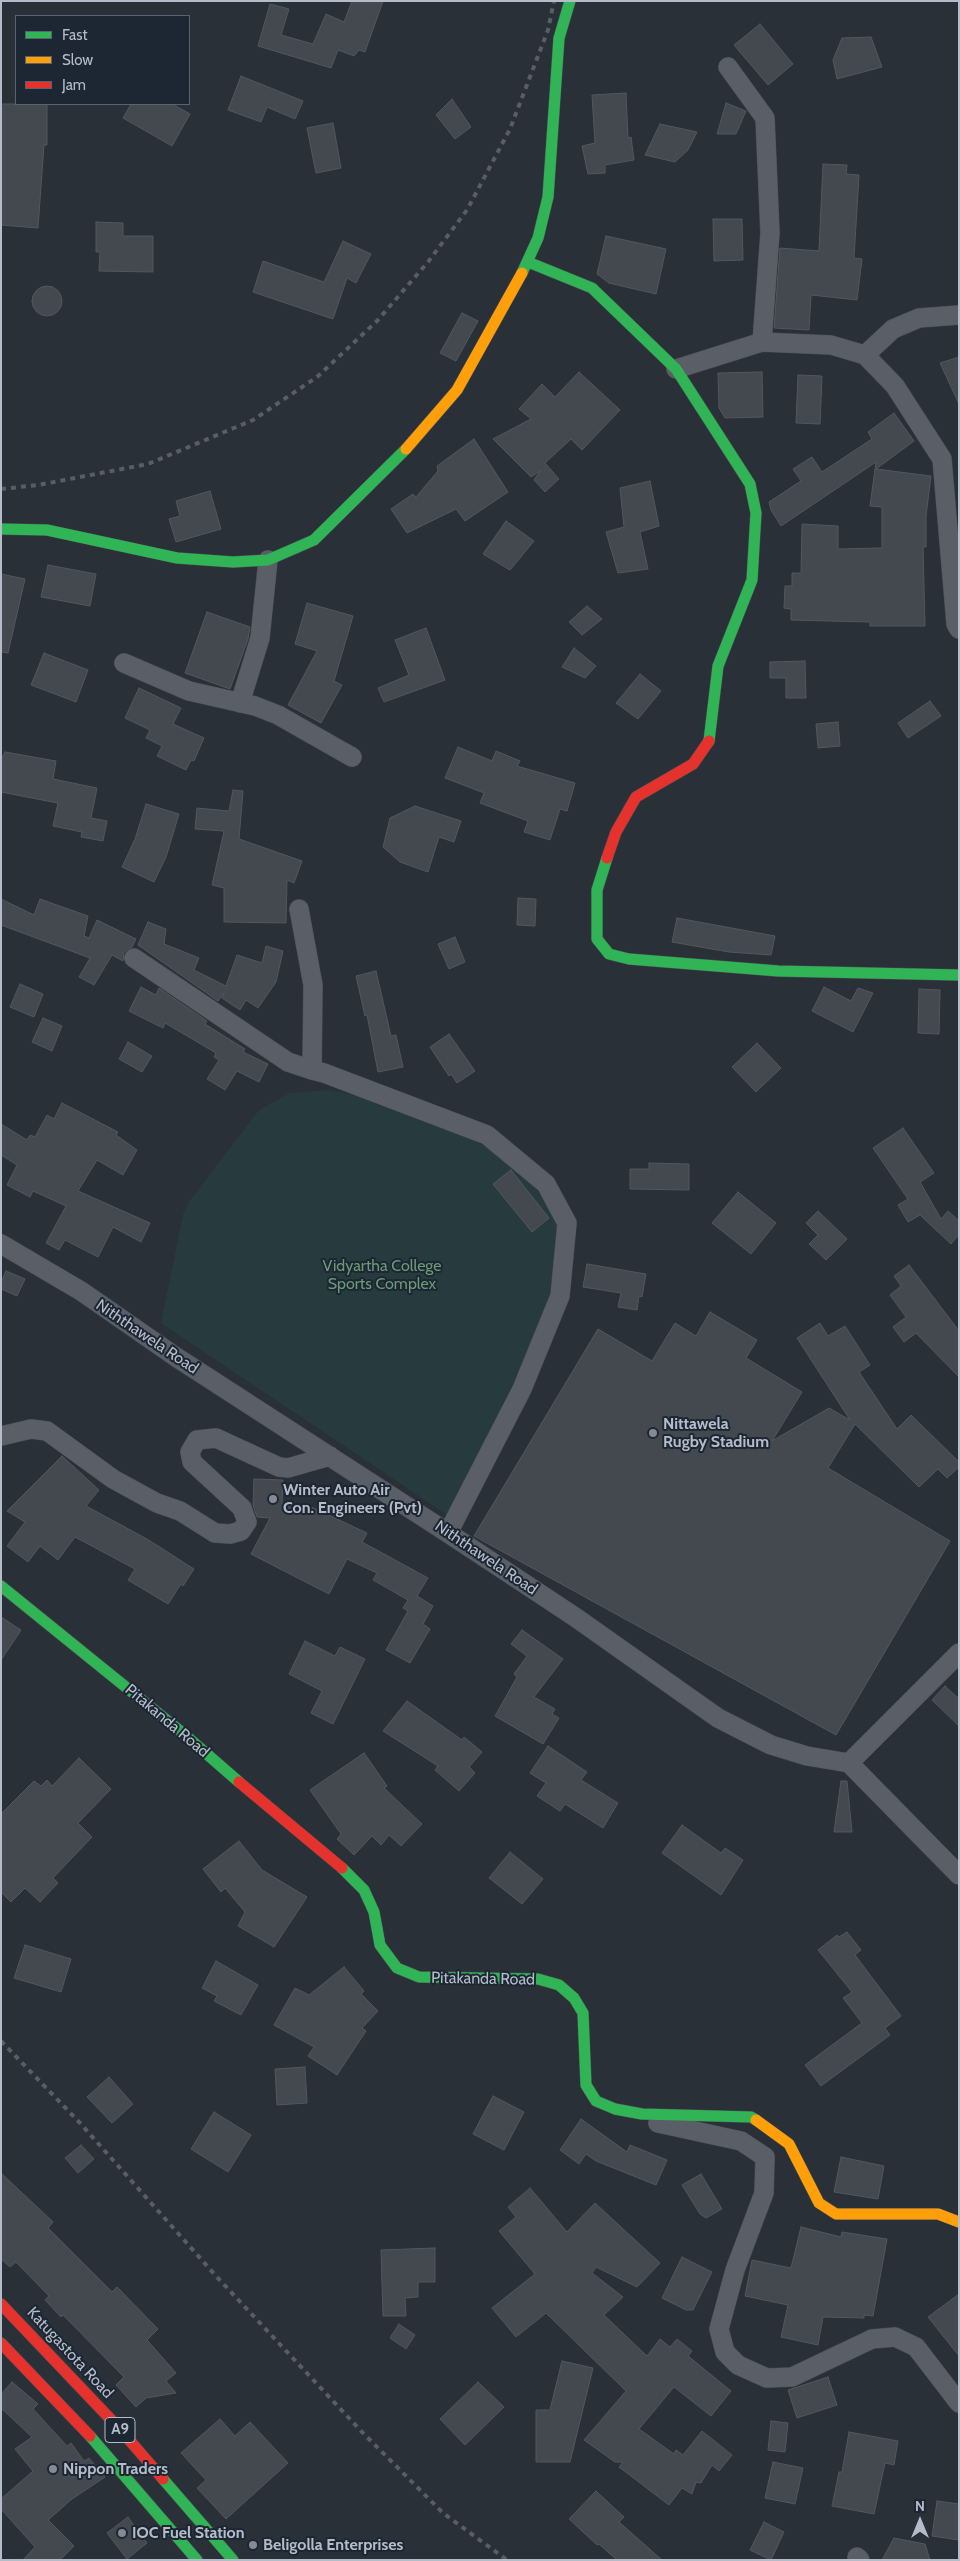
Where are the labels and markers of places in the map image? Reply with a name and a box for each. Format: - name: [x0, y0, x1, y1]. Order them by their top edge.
- place label: Nittawela Rugby Stadium: [663, 1414, 769, 1452]
- marker: Nittawela Rugby Stadium: [647, 1427, 659, 1439]
- place label: Winter Auto Air Con. Engineers (Pvt): [283, 1480, 422, 1518]
- marker: Winter Auto Air Con. Engineers (Pvt): [267, 1493, 279, 1505]
- place label: Nippon Traders: [63, 2459, 168, 2479]
- marker: Nippon Traders: [47, 2463, 59, 2475]
- place label: IOC Fuel Station: [132, 2523, 245, 2543]
- marker: IOC Fuel Station: [116, 2527, 128, 2539]
- place label: Beligolla Enterprises: [263, 2535, 403, 2555]
- marker: Beligolla Enterprises: [247, 2539, 259, 2551]

